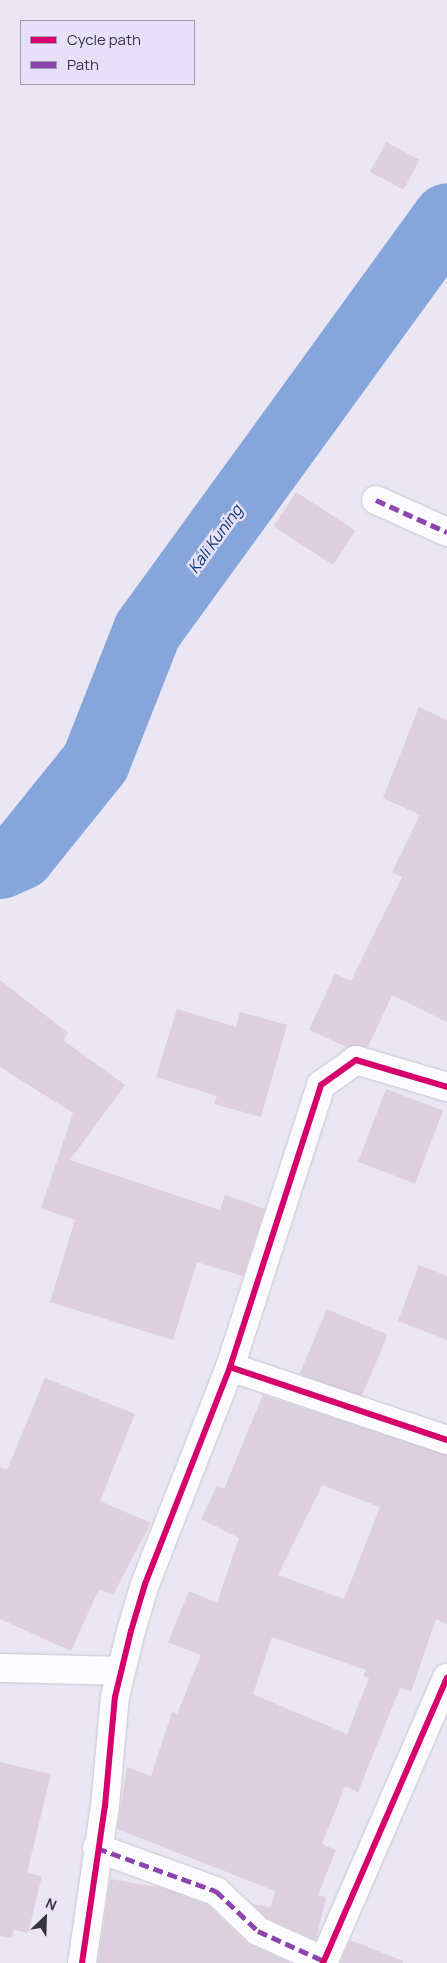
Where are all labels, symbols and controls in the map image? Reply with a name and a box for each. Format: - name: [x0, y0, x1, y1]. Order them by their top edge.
- legend: [20, 20, 195, 85]
- text: Cycle path: [67, 29, 141, 50]
- text: Path: [67, 54, 99, 75]
- water label: Kali Kuning: [184, 501, 246, 577]
- north arrow: [20, 1893, 70, 1943]
- text: N: [43, 1893, 60, 1915]

